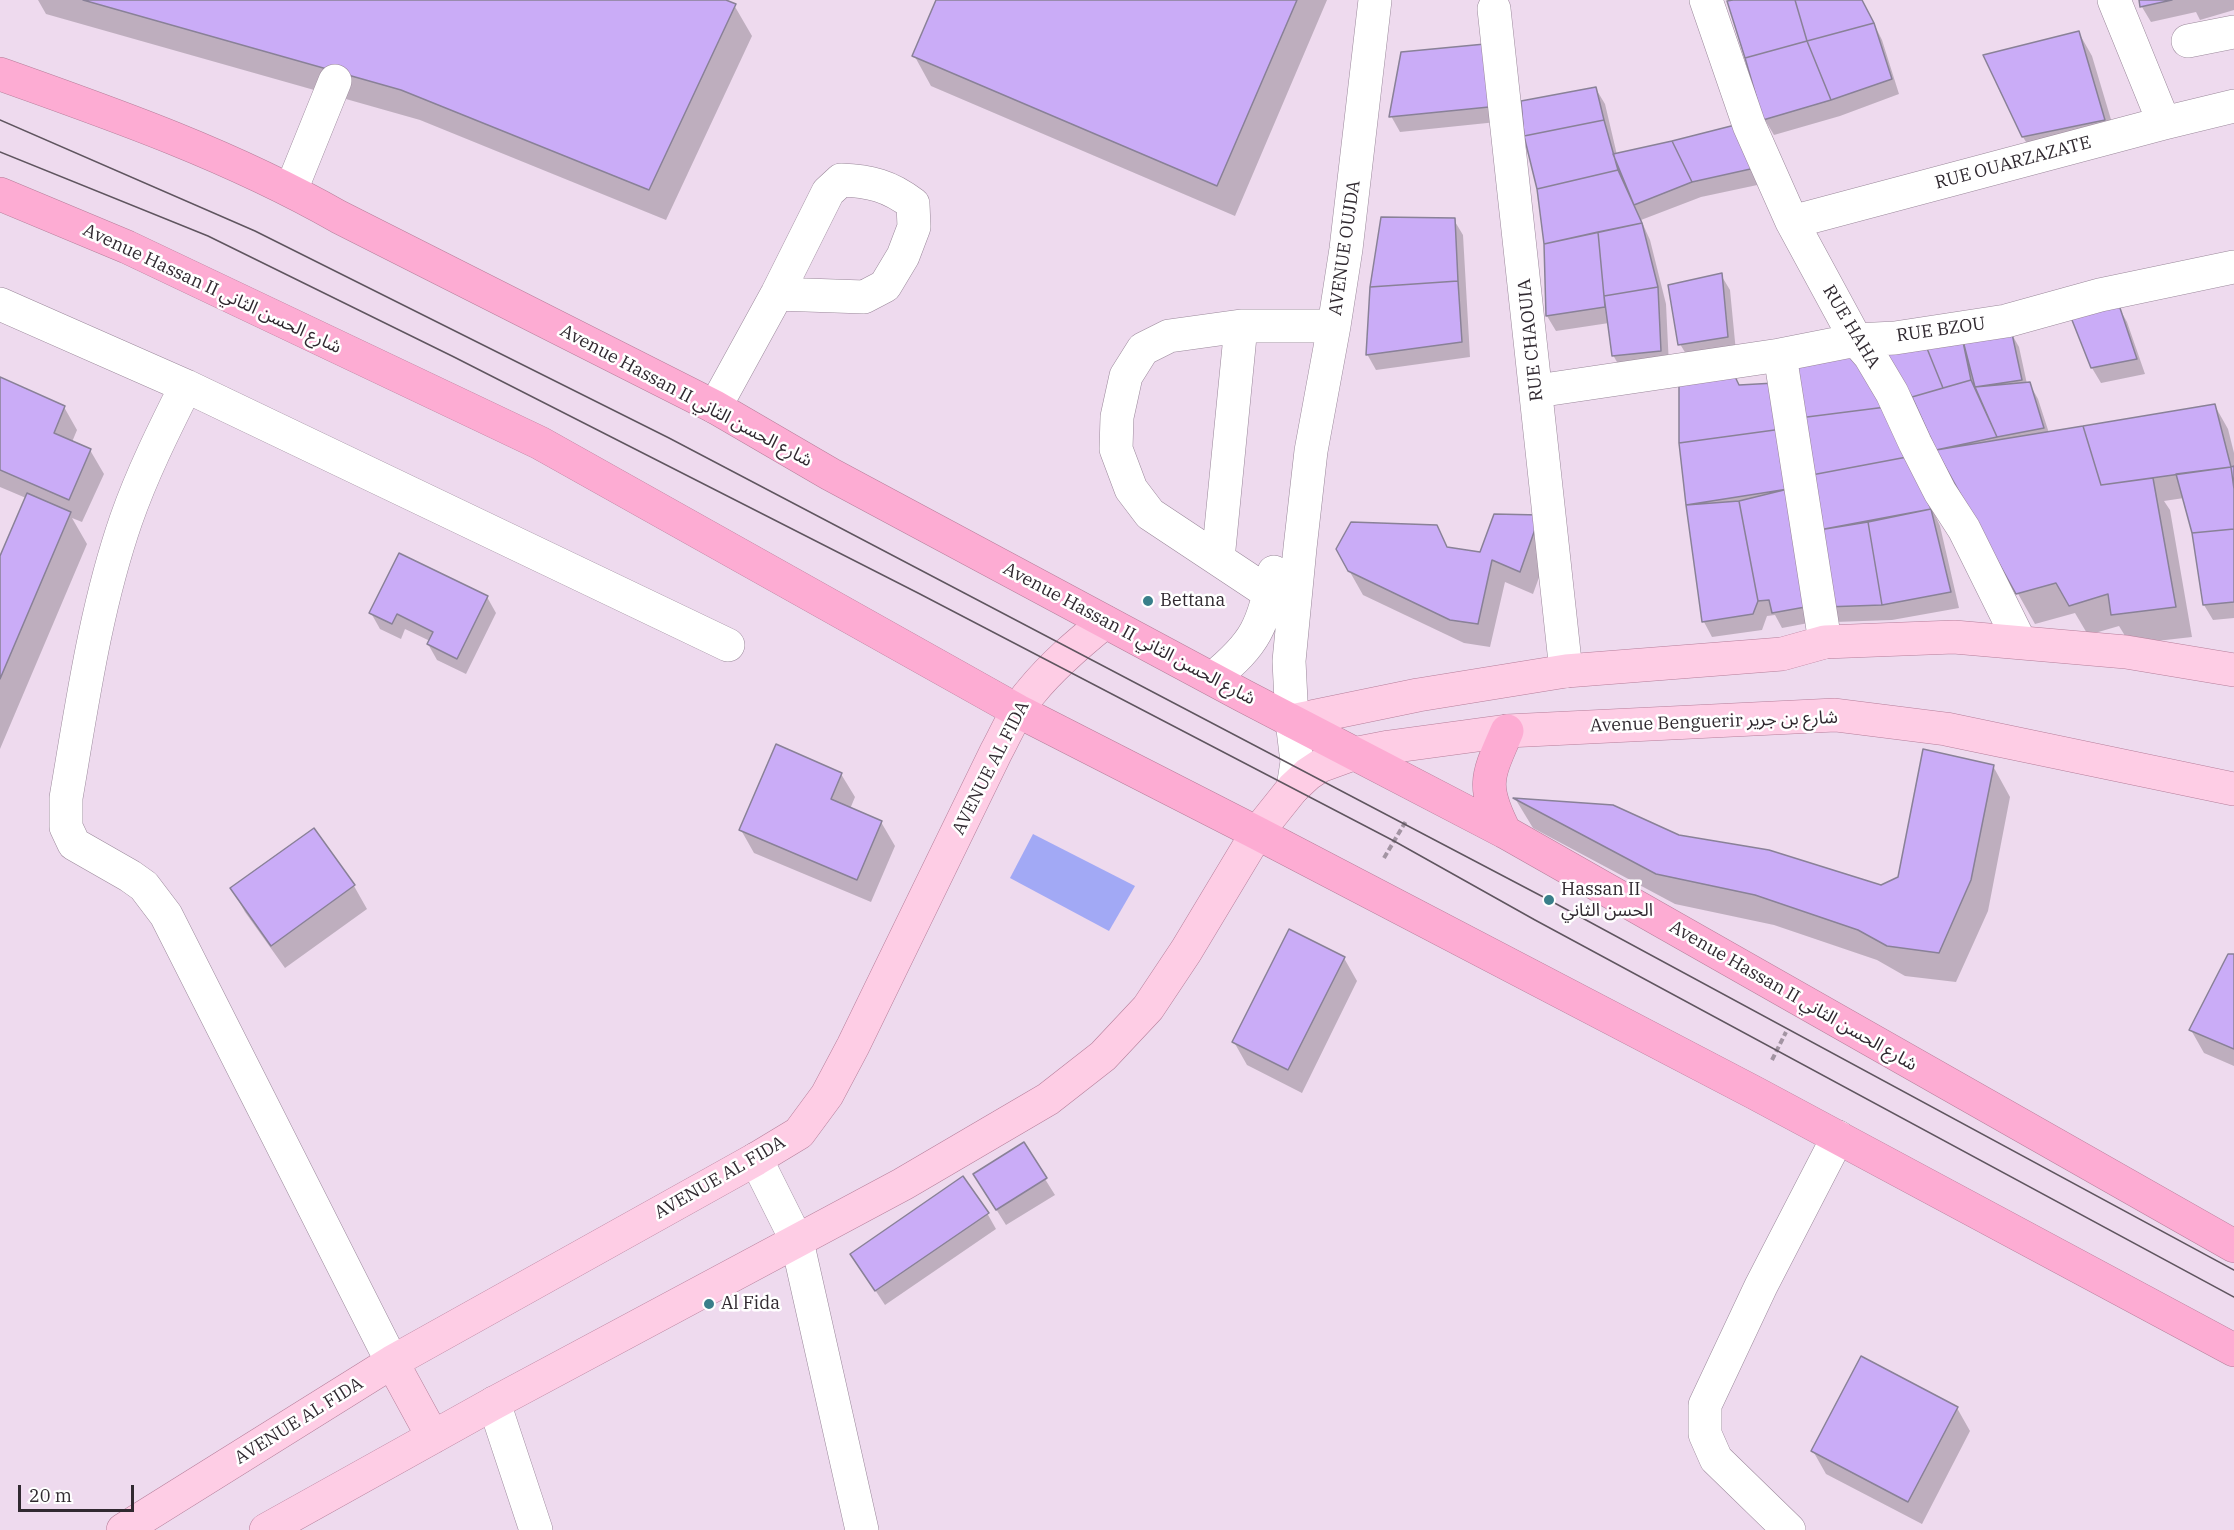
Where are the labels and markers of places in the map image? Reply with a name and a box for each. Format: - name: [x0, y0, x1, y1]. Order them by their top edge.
- place label: Bettana: [1160, 590, 1225, 612]
- marker: Bettana: [1141, 594, 1155, 608]
- place label: Hassan II الحسن الثاني: [1561, 879, 1653, 922]
- marker: Hassan II الحسن الثاني: [1542, 893, 1556, 907]
- place label: Al Fida: [721, 1293, 780, 1315]
- marker: Al Fida: [702, 1297, 716, 1311]

